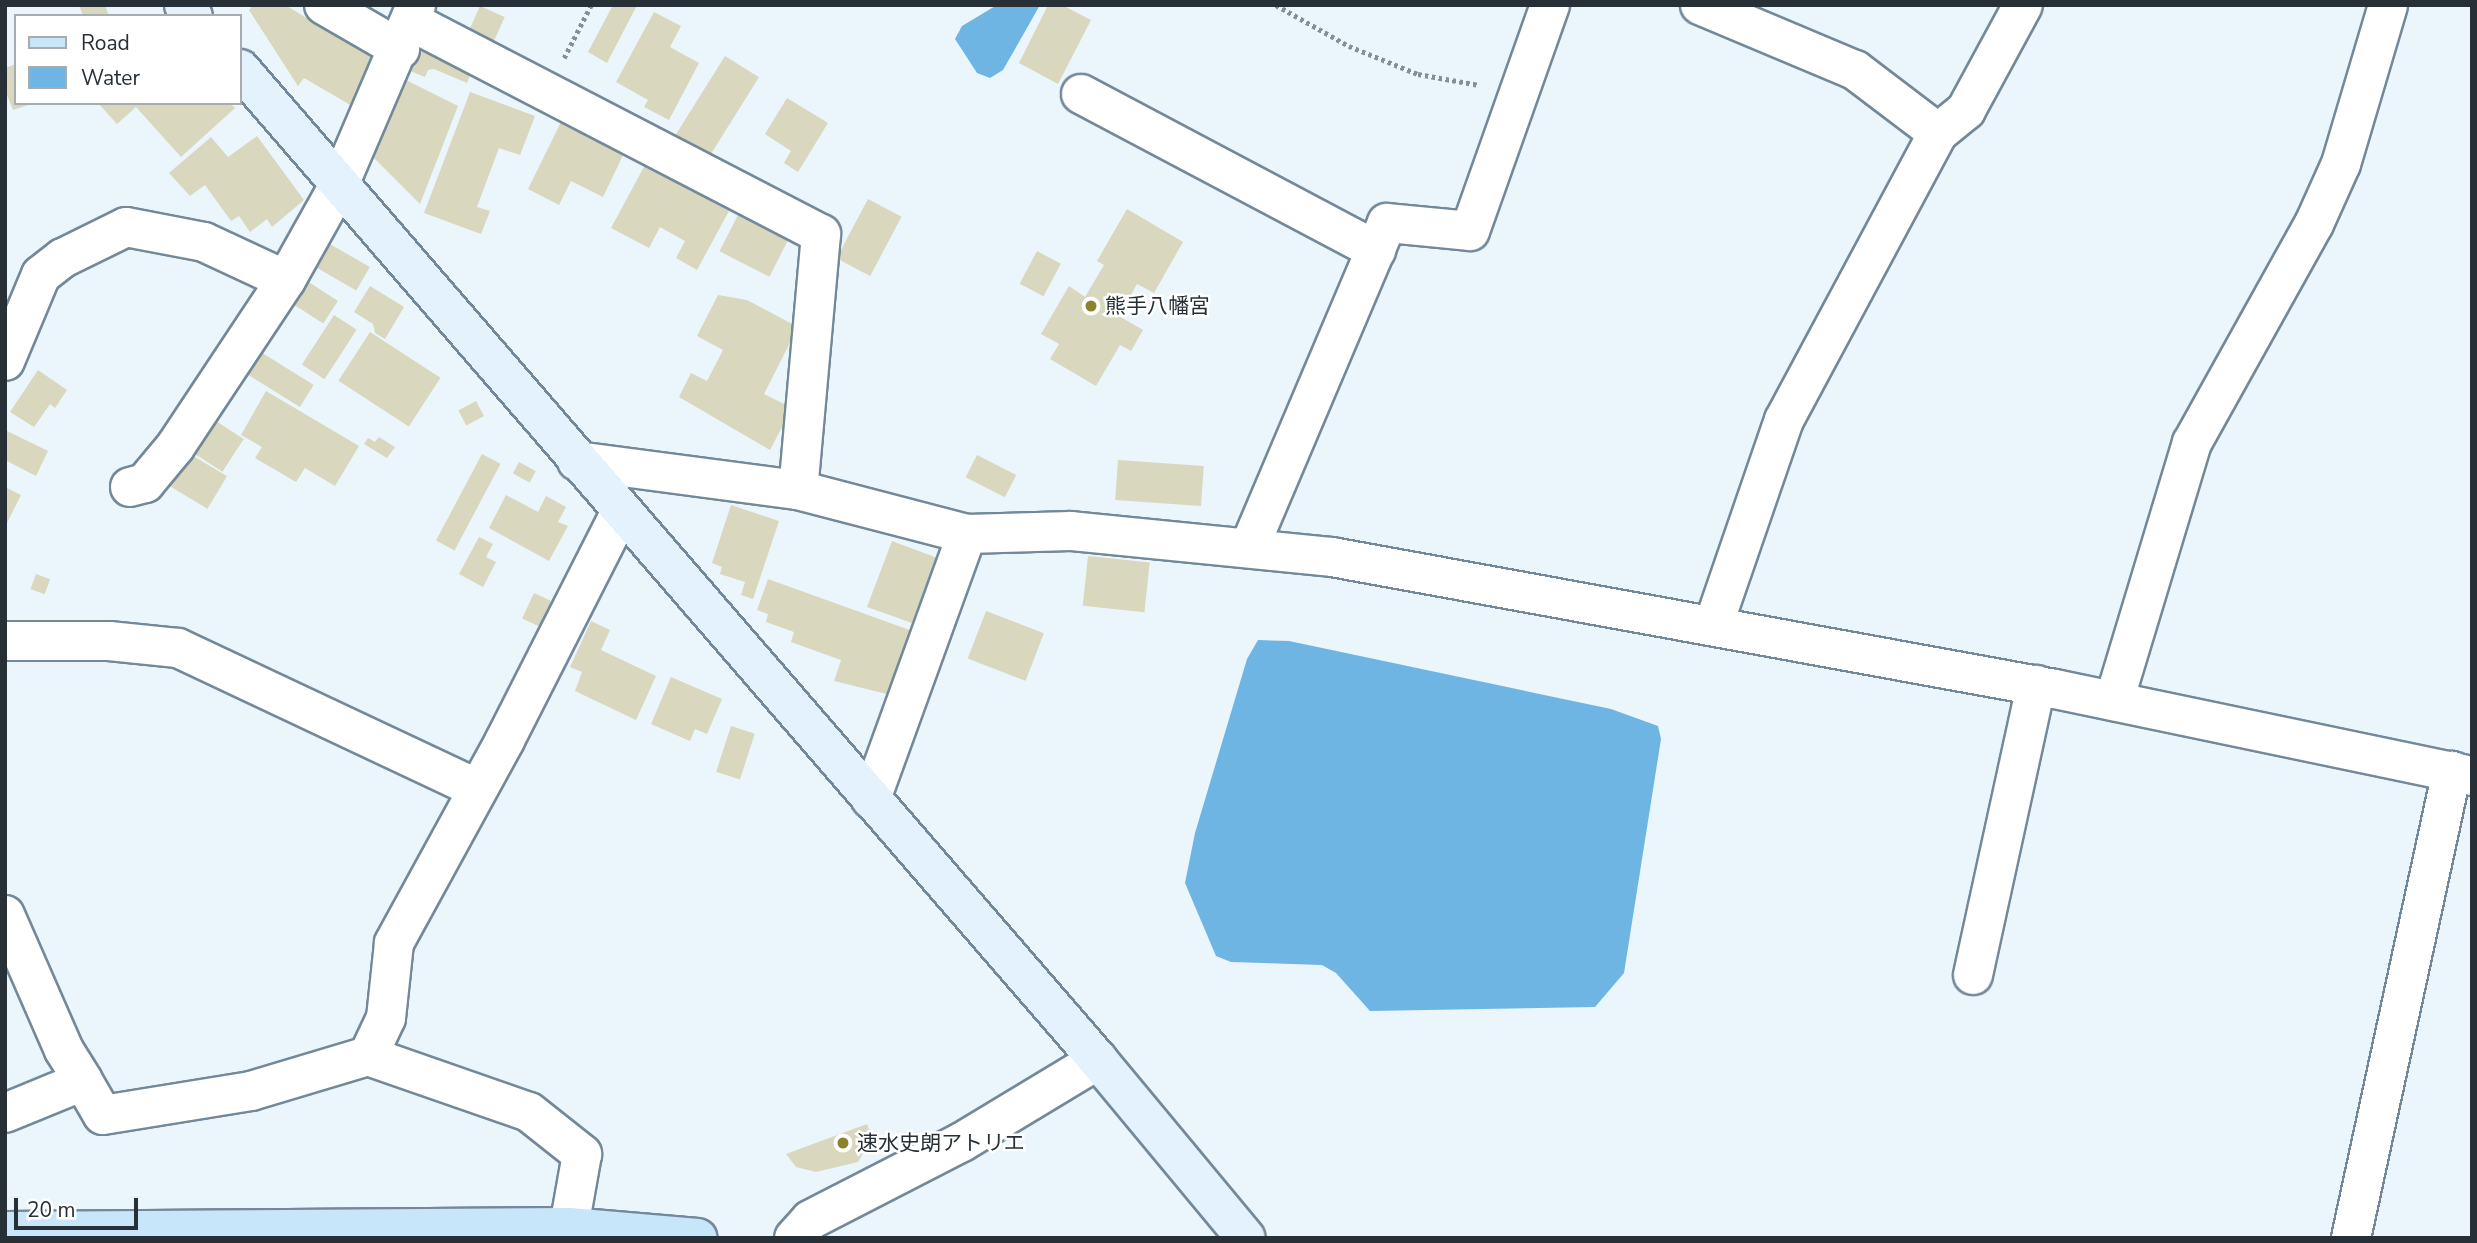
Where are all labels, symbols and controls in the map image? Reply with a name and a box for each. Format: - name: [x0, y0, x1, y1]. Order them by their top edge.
- legend: [14, 14, 242, 105]
- text: Road: [81, 29, 130, 57]
- text: Water: [81, 64, 140, 92]
- place label: 熊手八幡宮: [1105, 293, 1210, 319]
- marker: 熊手八幡宮: [1083, 298, 1099, 314]
- place label: 速水史朗アトリエ: [857, 1130, 1025, 1156]
- marker: 速水史朗アトリエ: [835, 1135, 851, 1151]
- scale bar: [18, 1184, 142, 1228]
- text: 20 m: [27, 1196, 76, 1224]

